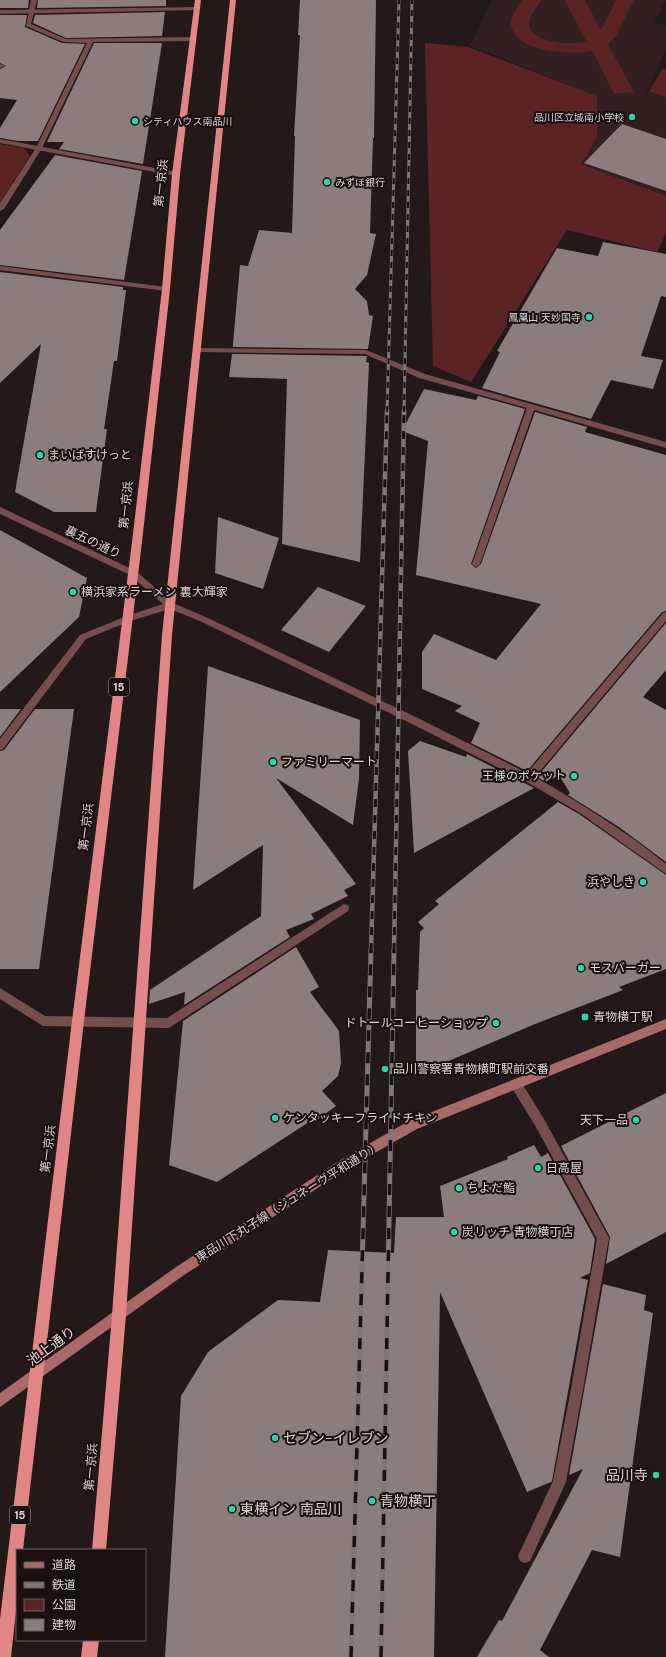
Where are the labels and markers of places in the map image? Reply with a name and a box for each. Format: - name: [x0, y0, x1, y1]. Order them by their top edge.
- place label: 品川区立城南小学校: [534, 111, 624, 124]
- marker: 品川区立城南小学校: [627, 112, 637, 122]
- place label: シティハウス南品川: [143, 115, 232, 128]
- marker: シティハウス南品川: [130, 116, 140, 126]
- place label: みずほ銀行: [335, 176, 385, 189]
- marker: みずほ銀行: [322, 177, 332, 187]
- place label: 鳳凰山 天妙国寺: [508, 311, 581, 324]
- marker: 鳳凰山 天妙国寺: [584, 312, 594, 322]
- place label: まいばすけっと: [48, 447, 132, 463]
- marker: まいばすけっと: [35, 450, 45, 460]
- place label: 横浜家系ラーメン 裏大輝家: [81, 584, 228, 600]
- marker: 横浜家系ラーメン 裏大輝家: [68, 587, 78, 597]
- place label: ファミリーマート: [281, 754, 377, 770]
- marker: ファミリーマート: [268, 757, 278, 767]
- place label: 王様のポケット: [482, 768, 566, 784]
- marker: 王様のポケット: [569, 771, 579, 781]
- place label: 浜やしき: [587, 874, 635, 890]
- marker: 浜やしき: [638, 877, 648, 887]
- place label: モスバーガー: [589, 960, 661, 976]
- marker: モスバーガー: [576, 963, 586, 973]
- place label: 青物横丁駅: [593, 1009, 653, 1025]
- marker: 青物横丁駅: [580, 1012, 590, 1022]
- place label: ドトールコーヒーショップ: [344, 1015, 488, 1031]
- marker: ドトールコーヒーショップ: [491, 1018, 501, 1028]
- place label: 品川警察署青物横町駅前交番: [393, 1061, 549, 1077]
- marker: 品川警察署青物横町駅前交番: [380, 1064, 390, 1074]
- place label: ケンタッキーフライドチキン: [283, 1110, 438, 1126]
- place label: 天下一品: [580, 1112, 628, 1128]
- marker: ケンタッキーフライドチキン: [270, 1113, 280, 1123]
- marker: 天下一品: [631, 1115, 641, 1125]
- place label: 日高屋: [546, 1160, 582, 1176]
- marker: 日高屋: [533, 1163, 543, 1173]
- place label: ちよだ鮨: [467, 1180, 515, 1196]
- marker: ちよだ鮨: [454, 1183, 464, 1193]
- place label: 炭リッチ 青物横丁店: [462, 1224, 573, 1240]
- marker: 炭リッチ 青物横丁店: [449, 1227, 459, 1237]
- place label: セブン-イレブン: [283, 1429, 389, 1447]
- marker: セブン-イレブン: [270, 1433, 280, 1443]
- place label: 品川寺: [606, 1466, 648, 1484]
- marker: 品川寺: [651, 1470, 661, 1480]
- place label: 青物横丁: [380, 1492, 436, 1510]
- marker: 青物横丁: [367, 1496, 377, 1506]
- place label: 東横イン 南品川: [240, 1500, 342, 1518]
- marker: 東横イン 南品川: [227, 1504, 237, 1514]

